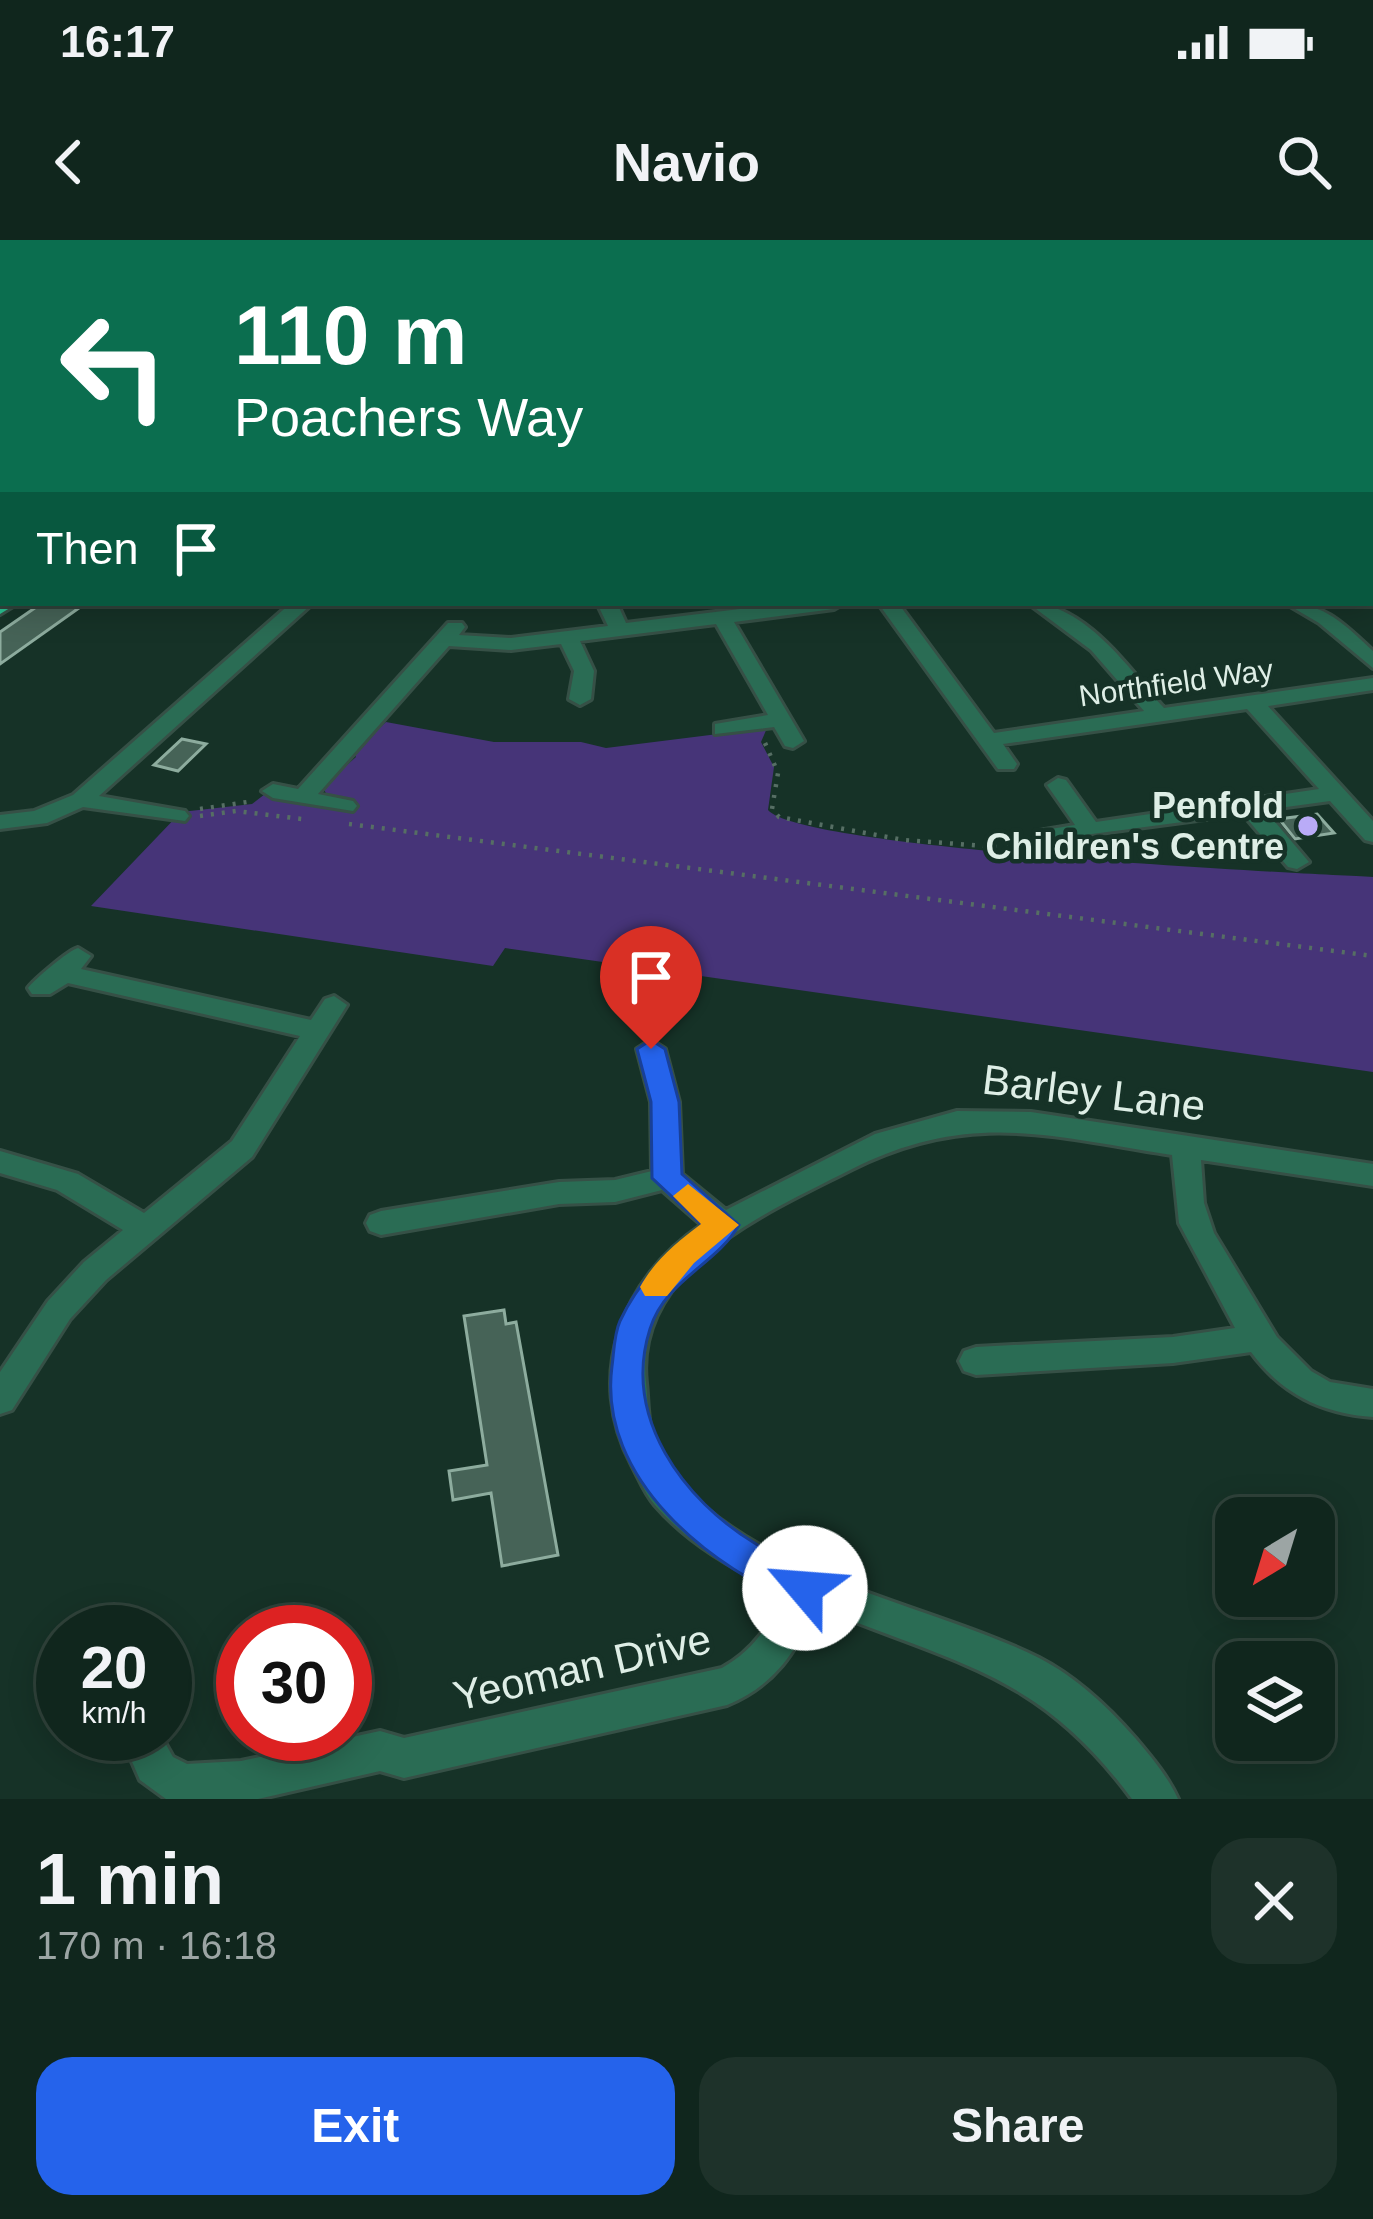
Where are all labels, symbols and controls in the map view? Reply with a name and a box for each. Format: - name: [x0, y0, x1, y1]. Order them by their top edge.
- text: 16:17: [60, 16, 175, 67]
- icon: back: [36, 129, 102, 195]
- icon: search: [1271, 129, 1337, 195]
- text: Navio: [613, 132, 760, 192]
- icon: left: [36, 288, 192, 444]
- text: 110 m: [234, 288, 468, 382]
- text: Poachers Way: [234, 387, 583, 447]
- icon: arrive: [163, 516, 229, 582]
- text: Then: [36, 523, 139, 574]
- street label: Northfield Way: [1077, 653, 1275, 712]
- place label: Penfold Children's Centre: [985, 785, 1284, 867]
- marker: Penfold Children's Centre: [1295, 813, 1321, 839]
- pin: [600, 926, 702, 1049]
- icon: arrive: [618, 944, 684, 1010]
- street label: Barley Lane: [980, 1056, 1208, 1129]
- north arrow: [1215, 1497, 1335, 1617]
- map controls: [1215, 1497, 1335, 1761]
- position arrow: [742, 1525, 868, 1651]
- speed limit sign: 30: [216, 1605, 372, 1761]
- street label: Yeoman Drive: [449, 1615, 715, 1720]
- text: 20: [81, 1634, 147, 1701]
- button: layers: [1215, 1641, 1335, 1761]
- text: km/h: [81, 1696, 147, 1729]
- button: close: [1211, 1838, 1337, 1964]
- text: 1 min: [36, 1839, 224, 1919]
- text: 170 m · 16:18: [36, 1924, 277, 1967]
- button: Exit: [36, 2057, 675, 2195]
- button: Share: [699, 2057, 1337, 2195]

